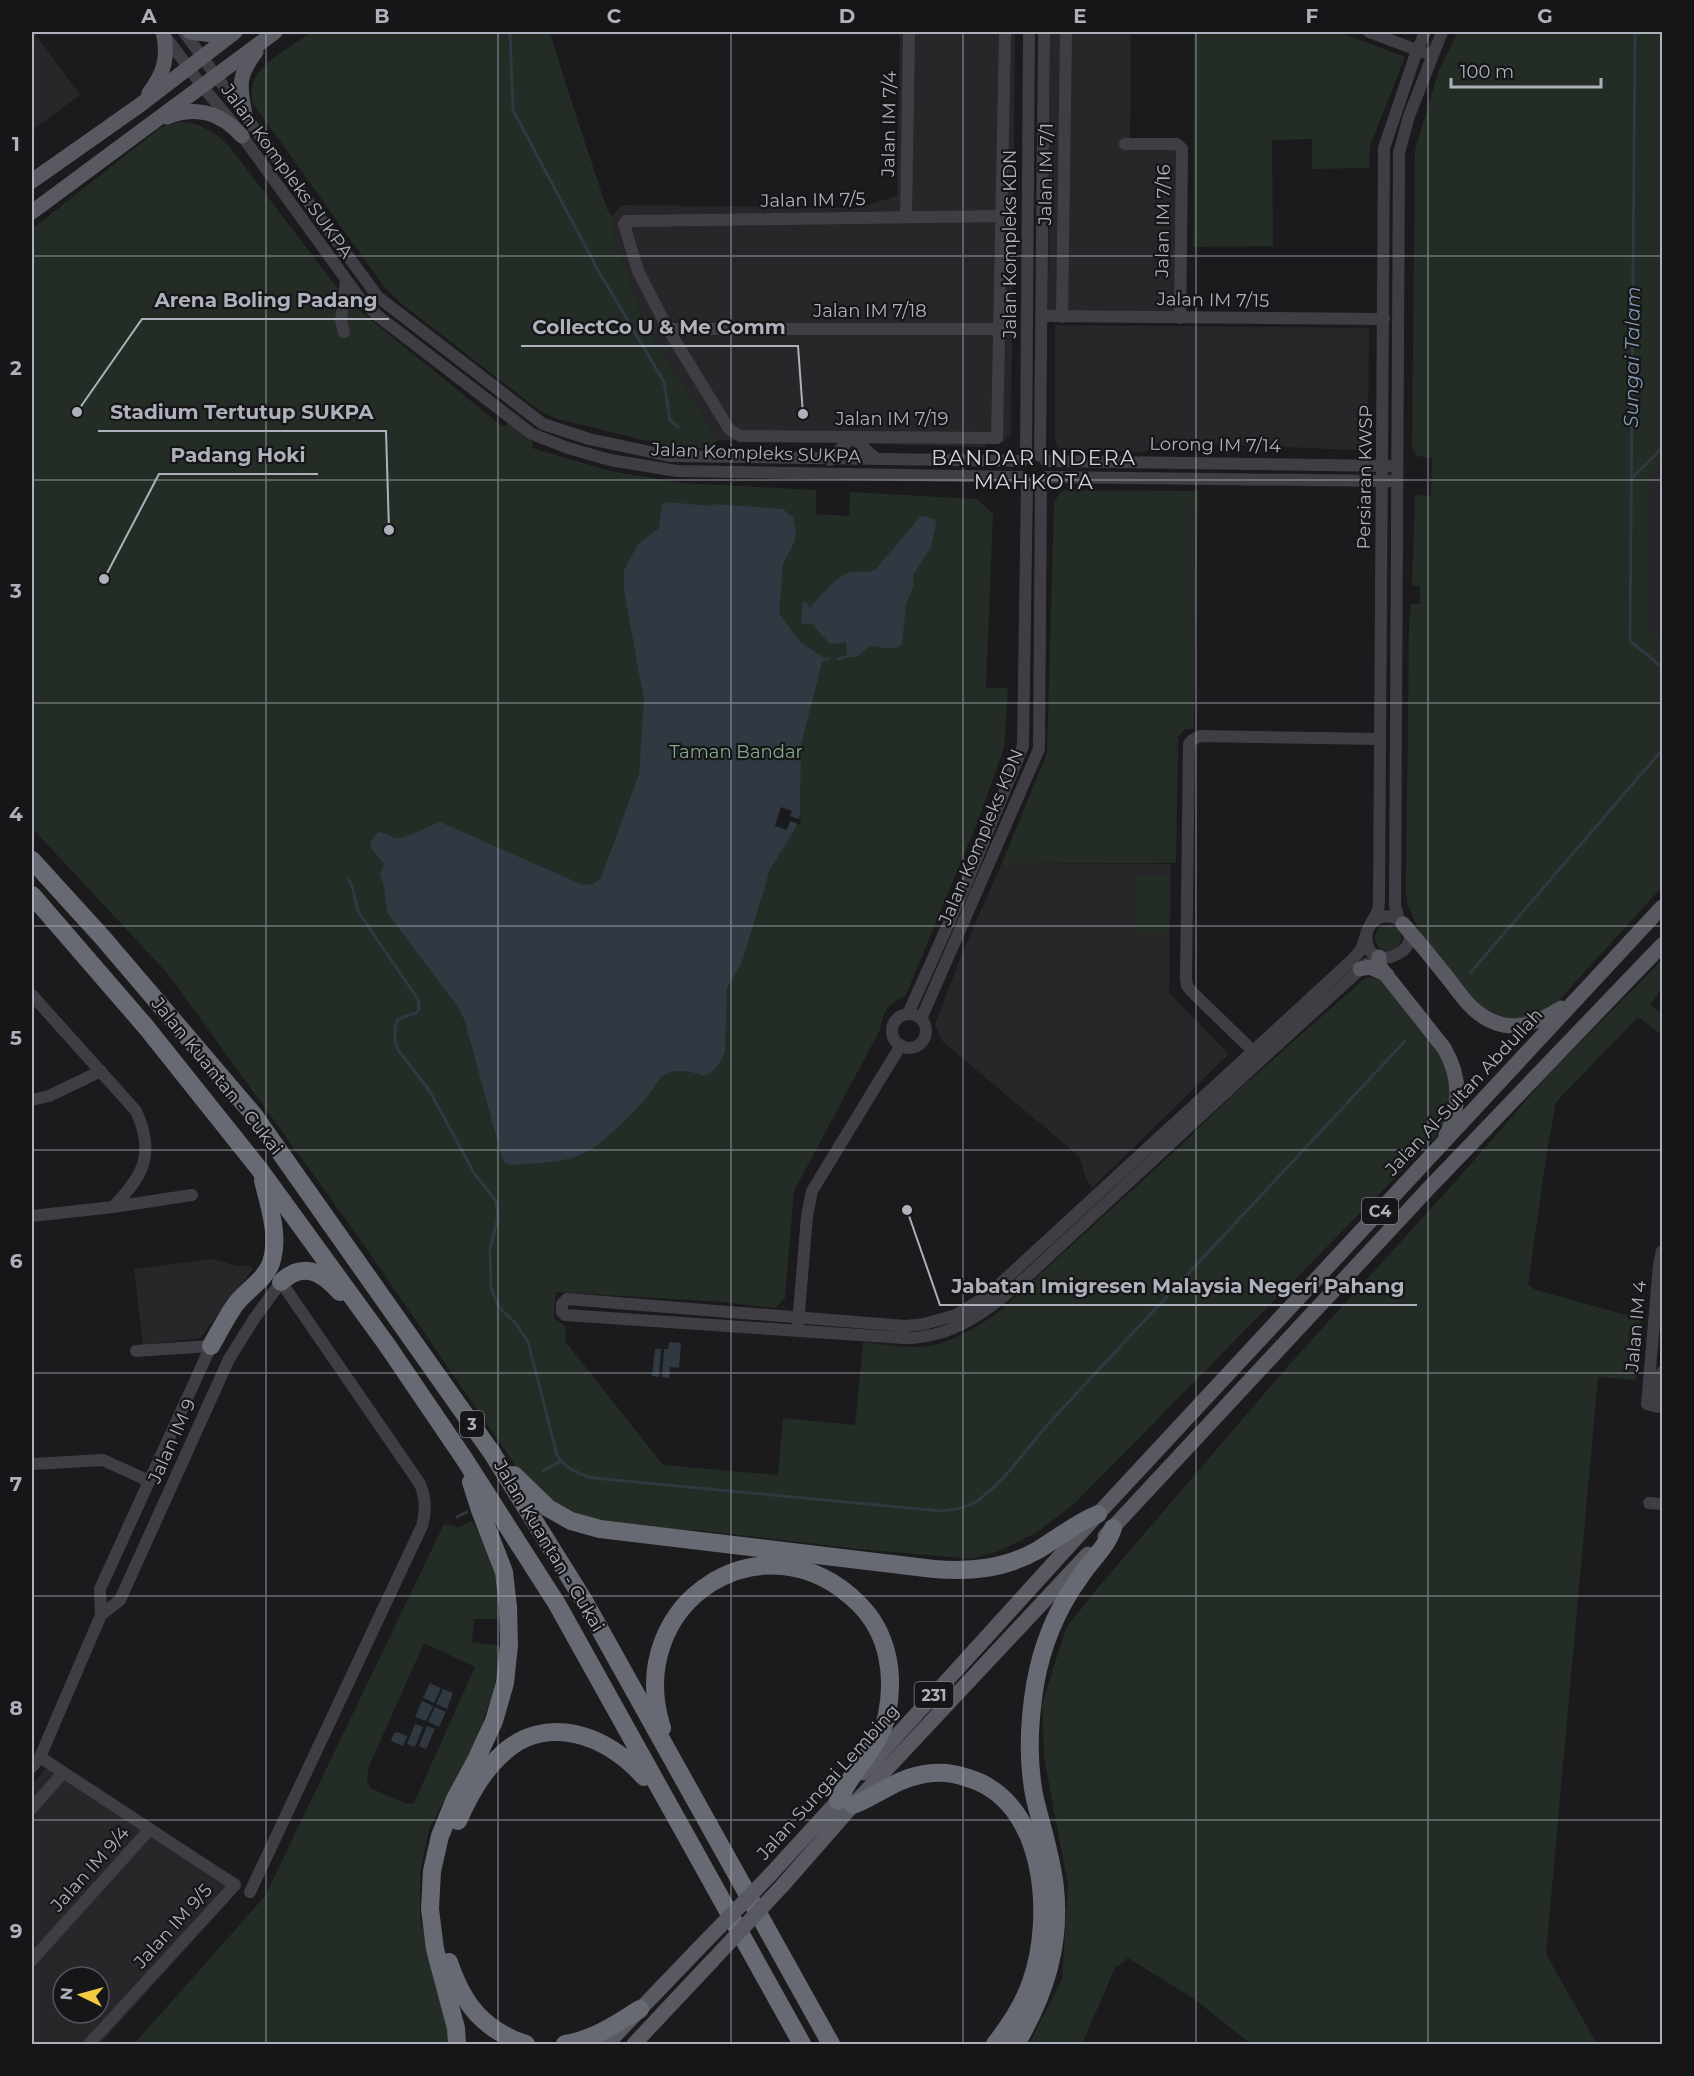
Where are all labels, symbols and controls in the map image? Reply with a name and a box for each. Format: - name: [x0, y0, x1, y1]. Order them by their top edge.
- text: A: [140, 4, 157, 28]
- text: B: [374, 4, 390, 28]
- text: C: [607, 4, 622, 28]
- text: D: [839, 4, 855, 28]
- text: E: [1073, 4, 1087, 28]
- text: F: [1306, 4, 1319, 28]
- text: G: [1537, 4, 1553, 28]
- scale bar: [1451, 51, 1601, 89]
- text: 100 m: [1460, 61, 1514, 83]
- street label: Jalan IM 7/4: [877, 71, 901, 178]
- street label: Jalan Kompleks SUKPA: [216, 79, 358, 262]
- street label: Jalan IM 7/1: [1034, 123, 1058, 226]
- text: 1: [12, 132, 20, 156]
- street label: Jalan Kompleks KDN: [999, 150, 1021, 339]
- street label: Jalan IM 7/16: [1151, 164, 1175, 279]
- street label: Jalan IM 7/5: [759, 188, 866, 212]
- callout: Arena Boling Padang: [142, 281, 389, 319]
- water label: Sungai Talam: [1619, 286, 1645, 428]
- text: Arena Boling Padang: [153, 288, 378, 312]
- street label: Jalan IM 7/15: [1156, 288, 1269, 312]
- street label: Jalan IM 7/18: [812, 300, 927, 322]
- callout: CollectCo U & Me Comm: [521, 308, 798, 346]
- text: CollectCo U & Me Comm: [532, 315, 786, 339]
- text: 2: [10, 356, 22, 380]
- callout: Stadium Tertutup SUKPA: [98, 393, 386, 431]
- text: Stadium Tertutup SUKPA: [110, 400, 374, 424]
- street label: Persiaran KWSP: [1353, 404, 1377, 550]
- street label: Jalan IM 7/19: [834, 408, 949, 430]
- street label: Lorong IM 7/14: [1149, 433, 1281, 457]
- callout: Padang Hoki: [159, 436, 318, 474]
- street label: Jalan Kompleks SUKPA: [650, 438, 861, 468]
- text: Padang Hoki: [171, 443, 305, 467]
- district label: BANDAR INDERA MAHKOTA: [931, 445, 1137, 494]
- text: 3: [9, 579, 22, 603]
- park label: Taman Bandar: [669, 741, 803, 763]
- street label: Jalan Kompleks KDN: [934, 746, 1028, 929]
- text: 4: [9, 802, 23, 826]
- street label: Jalan Kuantan - Cukai: [146, 992, 287, 1159]
- street label: Jalan Al-Sultan Abdullah: [1380, 1004, 1547, 1181]
- text: 5: [10, 1026, 22, 1050]
- road number: C4: [1362, 1198, 1398, 1224]
- text: 6: [10, 1249, 23, 1273]
- callout: Jabatan Imigresen Malaysia Negeri Pahang: [940, 1267, 1417, 1305]
- text: Jabatan Imigresen Malaysia Negeri Pahang: [950, 1274, 1405, 1298]
- street label: Jalan IM 4: [1621, 1280, 1651, 1373]
- street label: Jalan IM 9: [143, 1395, 200, 1488]
- road number: 3: [460, 1411, 484, 1437]
- street label: Jalan Kuantan - Cukai: [489, 1455, 609, 1636]
- text: 7: [10, 1472, 22, 1496]
- road number: 231: [914, 1682, 954, 1708]
- text: 8: [9, 1696, 23, 1720]
- street label: Jalan Sungai Lembing: [752, 1700, 904, 1865]
- street label: Jalan IM 9/4: [45, 1822, 134, 1917]
- street label: Jalan IM 9/5: [129, 1879, 217, 1974]
- text: 9: [10, 1919, 22, 1943]
- north arrow: [51, 1965, 111, 2025]
- text: N: [57, 1986, 77, 2001]

